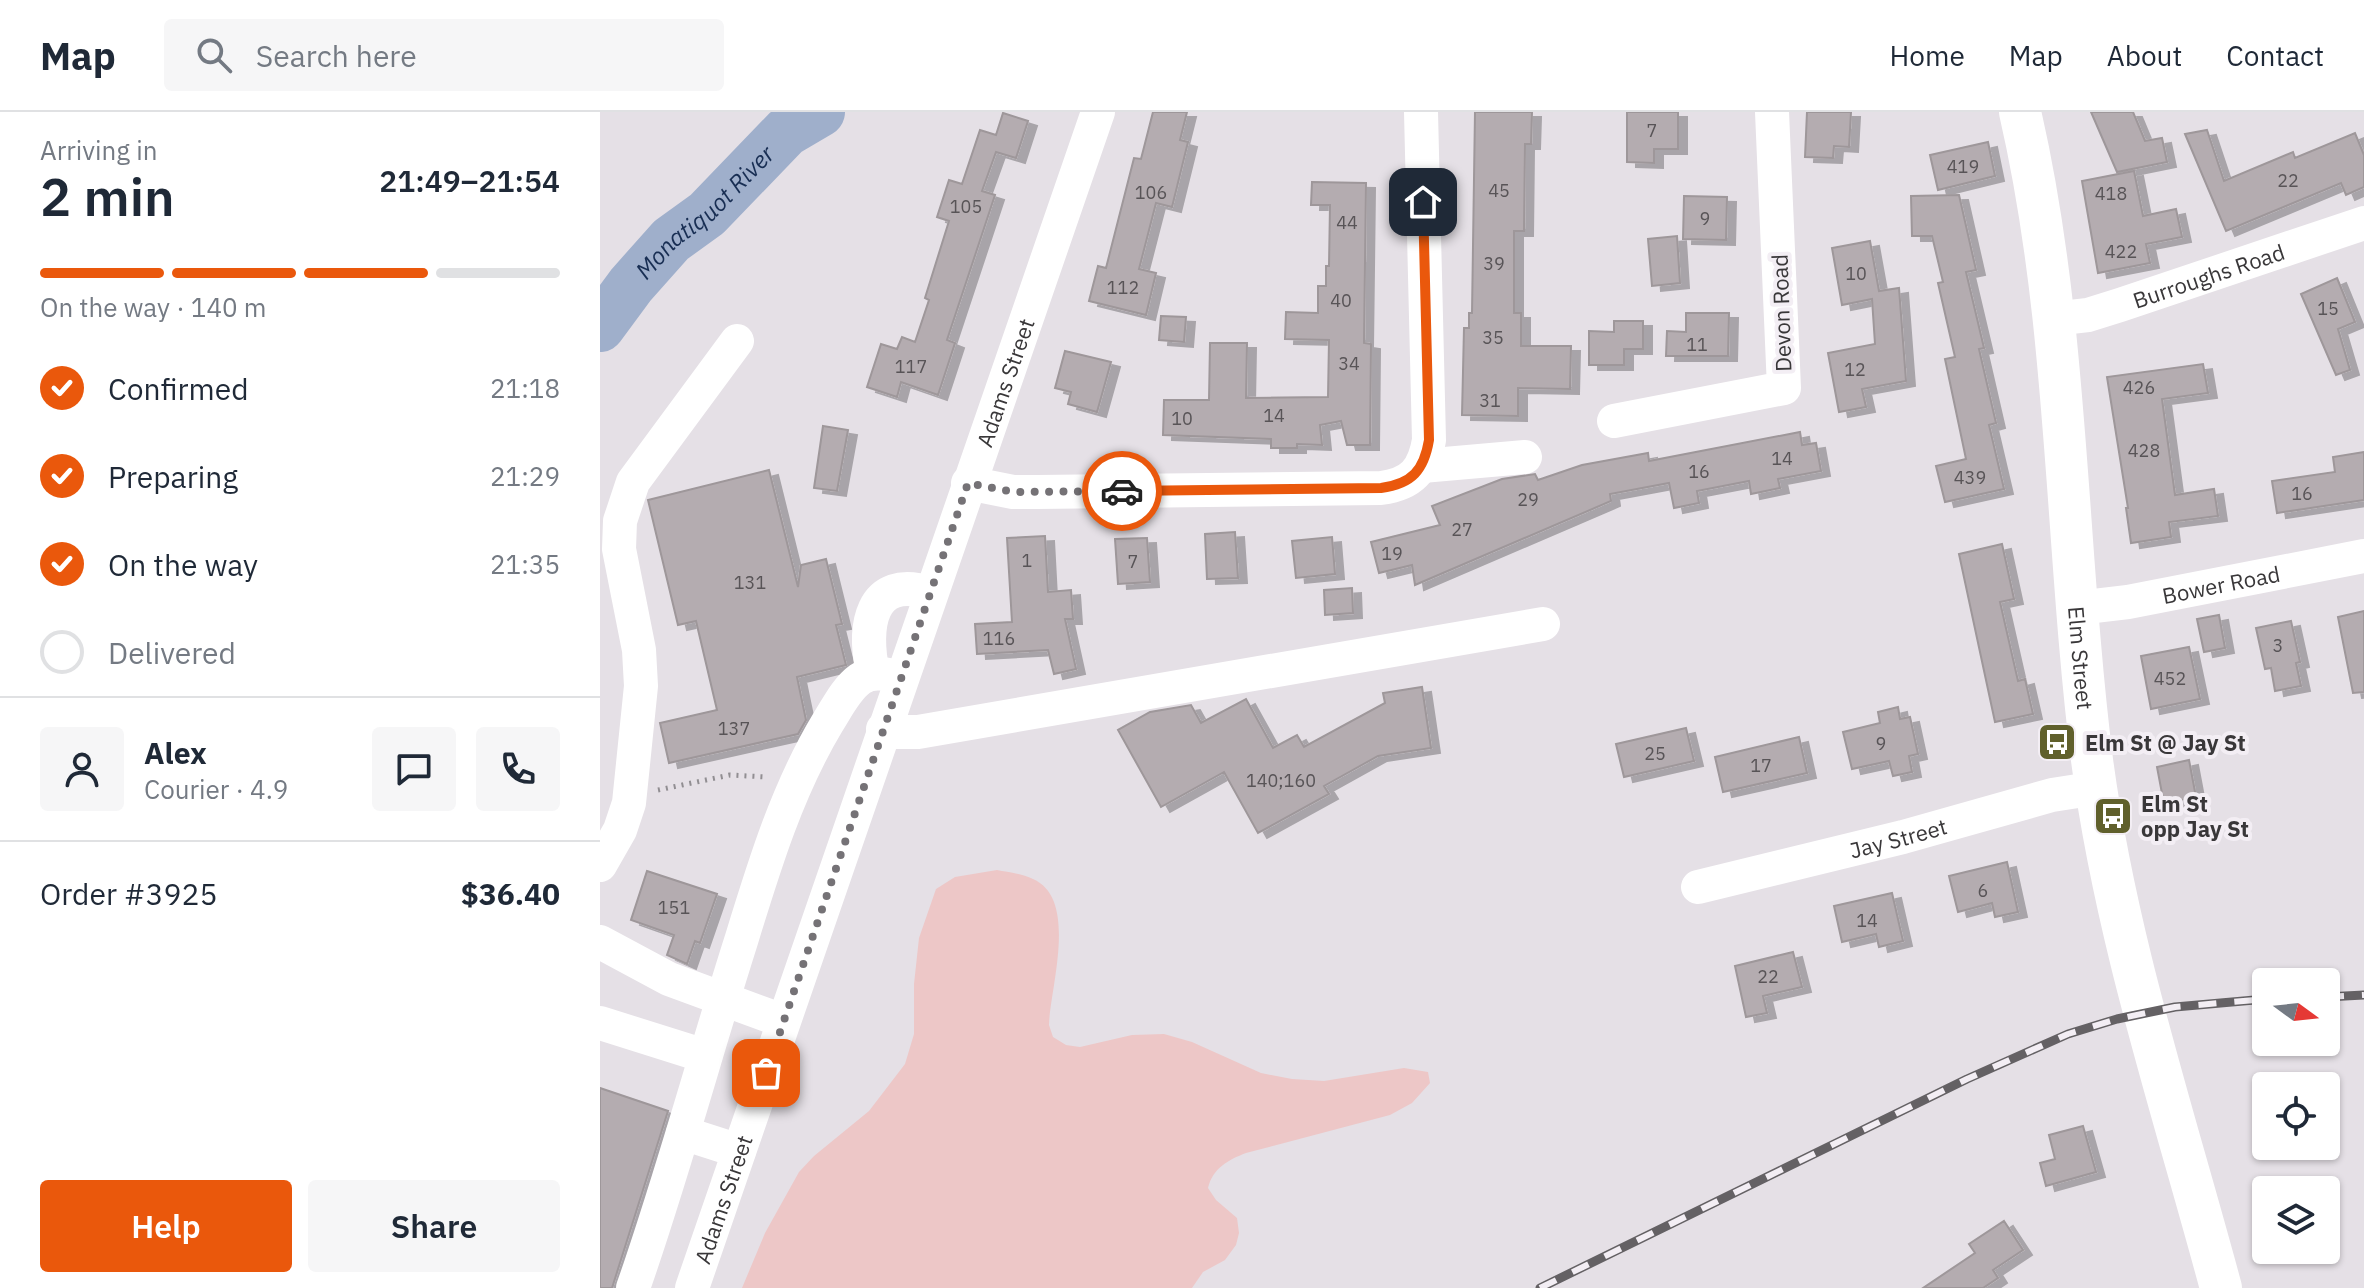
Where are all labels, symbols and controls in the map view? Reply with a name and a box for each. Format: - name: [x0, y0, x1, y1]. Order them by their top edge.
- search box: [164, 19, 724, 91]
- text: Map: [40, 31, 116, 80]
- icon: search: [192, 33, 236, 77]
- text: Search here: [256, 36, 417, 75]
- text: Home: [1889, 37, 1965, 74]
- text: Map: [2009, 37, 2063, 74]
- text: About: [2107, 37, 2182, 74]
- text: Contact: [2226, 37, 2324, 74]
- house number: 7: [1647, 119, 1657, 142]
- text: Arriving in: [40, 133, 157, 167]
- water label: Monatiquot River: [628, 137, 782, 286]
- house number: 419: [1947, 155, 1979, 178]
- text: 21:49–21:54: [379, 161, 560, 200]
- text: 2 min: [40, 163, 175, 230]
- pin: [1389, 168, 1457, 236]
- house number: 22: [2277, 169, 2299, 192]
- house number: 45: [1488, 179, 1510, 202]
- icon: home: [1401, 180, 1445, 224]
- house number: 106: [1135, 181, 1167, 204]
- house number: 418: [2095, 182, 2127, 205]
- house number: 105: [950, 195, 982, 218]
- house number: 9: [1700, 207, 1710, 230]
- house number: 44: [1336, 211, 1358, 234]
- street label: Burroughs Road: [2129, 236, 2288, 314]
- house number: 422: [2105, 240, 2137, 263]
- house number: 39: [1483, 252, 1505, 275]
- street label: Devon Road: [1764, 254, 1798, 372]
- house number: 10: [1845, 262, 1867, 285]
- house number: 112: [1107, 276, 1139, 299]
- house number: 40: [1330, 289, 1352, 312]
- text: On the way · 140 m: [40, 290, 266, 324]
- house number: 15: [2317, 297, 2339, 320]
- street label: Adams Street: [969, 314, 1040, 451]
- house number: 35: [1482, 326, 1504, 349]
- house number: 11: [1686, 333, 1708, 356]
- house number: 34: [1338, 352, 1360, 375]
- house number: 117: [895, 355, 927, 378]
- house number: 12: [1844, 358, 1866, 381]
- icon: check: [40, 366, 84, 410]
- text: Confirmed: [108, 369, 249, 408]
- text: 21:18: [490, 371, 560, 405]
- house number: 426: [2123, 376, 2155, 399]
- house number: 31: [1479, 389, 1501, 412]
- house number: 14: [1263, 404, 1285, 427]
- house number: 10: [1171, 407, 1193, 430]
- house number: 428: [2128, 439, 2160, 462]
- house number: 14: [1771, 447, 1793, 470]
- courier: [1082, 451, 1162, 531]
- icon: check: [40, 454, 84, 498]
- text: Preparing: [108, 457, 238, 496]
- text: 21:29: [490, 459, 560, 493]
- house number: 16: [1688, 460, 1710, 483]
- house number: 439: [1954, 466, 1986, 489]
- icon: car: [1100, 469, 1144, 513]
- house number: 16: [2291, 482, 2313, 505]
- house number: 29: [1517, 488, 1539, 511]
- house number: 27: [1451, 518, 1473, 541]
- icon: check: [40, 542, 84, 586]
- house number: 19: [1381, 542, 1403, 565]
- text: On the way: [108, 545, 258, 584]
- text: 21:35: [490, 547, 560, 581]
- house number: 1: [1022, 549, 1032, 572]
- house number: 7: [1128, 550, 1138, 573]
- street label: Bower Road: [2160, 558, 2282, 610]
- house number: 131: [734, 571, 766, 594]
- street label: Elm Street: [2062, 605, 2101, 711]
- house number: 116: [983, 627, 1015, 650]
- text: Delivered: [108, 633, 236, 672]
- house number: 3: [2273, 634, 2283, 657]
- house number: 452: [2154, 667, 2186, 690]
- house number: 137: [718, 717, 750, 740]
- bus stop icon: Elm St @ Jay St: [2036, 721, 2078, 763]
- button: person: [40, 727, 124, 811]
- button: chat: [372, 727, 456, 811]
- button: phone: [476, 727, 560, 811]
- place label: Elm St @ Jay St: [2085, 728, 2246, 757]
- house number: 9: [1876, 732, 1886, 755]
- text: Alex: [144, 733, 207, 772]
- house number: 25: [1644, 742, 1666, 765]
- house number: 17: [1750, 754, 1772, 777]
- house number: 140;160: [1246, 769, 1316, 792]
- text: Courier · 4.9: [144, 772, 288, 806]
- place label: Elm St opp Jay St: [2141, 789, 2249, 843]
- bus stop icon: Elm St opp Jay St: [2092, 795, 2134, 837]
- street label: Jay Street: [1846, 811, 1950, 864]
- text: Order #3925: [40, 874, 217, 913]
- text: $36.40: [461, 874, 560, 913]
- house number: 6: [1978, 879, 1988, 902]
- house number: 151: [658, 896, 690, 919]
- house number: 14: [1856, 909, 1878, 932]
- house number: 22: [1757, 965, 1779, 988]
- north arrow: [2252, 968, 2340, 1056]
- map controls: [2252, 968, 2340, 1264]
- pin: [732, 1039, 800, 1107]
- icon: bag: [744, 1051, 788, 1095]
- button: locate: [2252, 1072, 2340, 1160]
- street label: Adams Street: [687, 1131, 758, 1267]
- button: layers: [2252, 1176, 2340, 1264]
- button: Help: [40, 1180, 292, 1272]
- button: Share: [308, 1180, 560, 1272]

